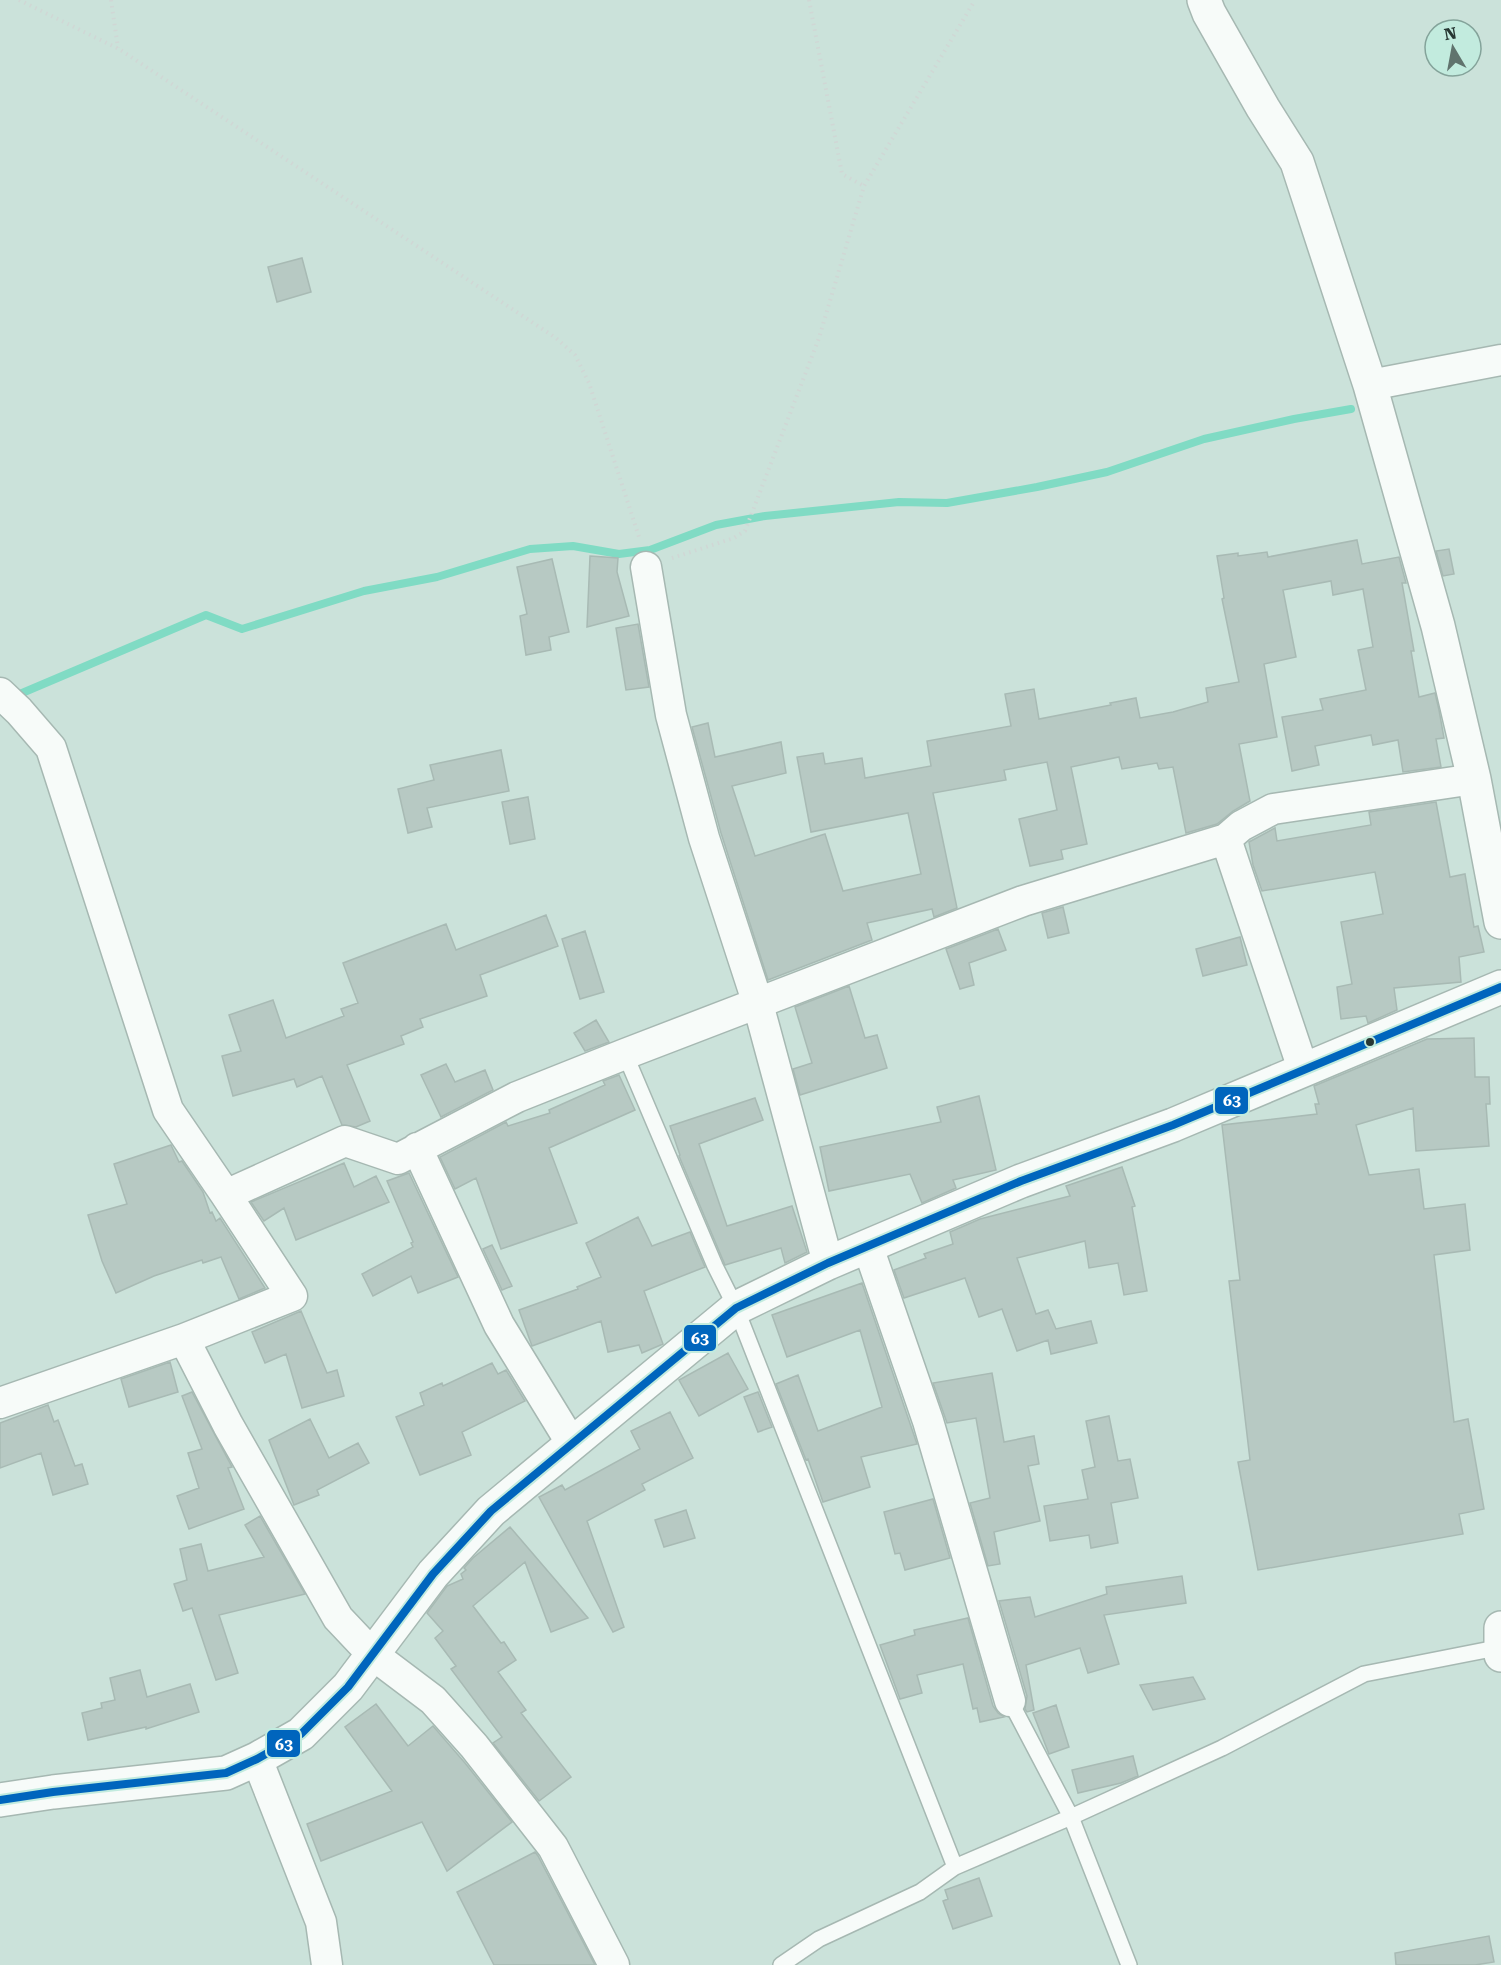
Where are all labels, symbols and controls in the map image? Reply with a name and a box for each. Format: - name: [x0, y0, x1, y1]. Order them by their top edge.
- north arrow: [1423, 18, 1483, 78]
- text: N: [1443, 23, 1458, 44]
- unlabelled marker: [1364, 1036, 1376, 1048]
- line badge: 63: [1214, 1086, 1249, 1115]
- text: 63: [1223, 1091, 1241, 1110]
- line badge: 63: [683, 1324, 717, 1352]
- text: 63: [691, 1329, 709, 1348]
- line badge: 63: [266, 1729, 301, 1758]
- text: 63: [275, 1735, 293, 1754]

